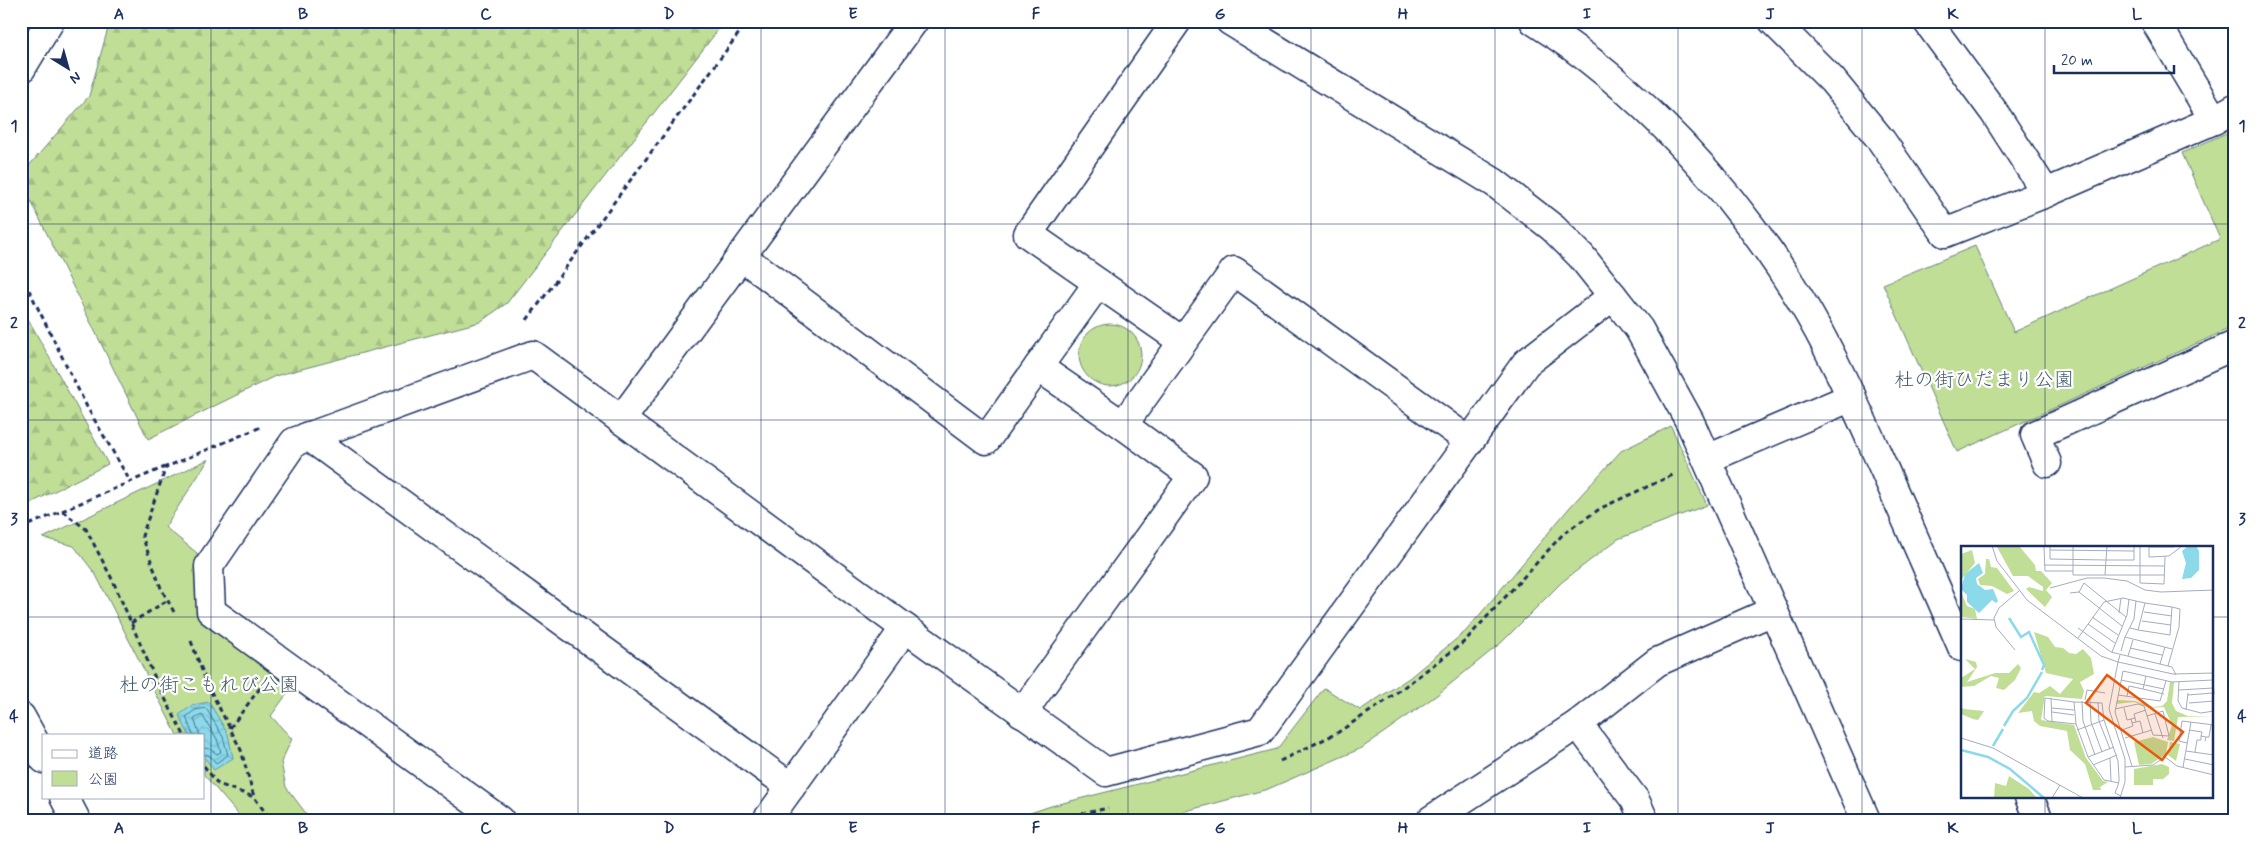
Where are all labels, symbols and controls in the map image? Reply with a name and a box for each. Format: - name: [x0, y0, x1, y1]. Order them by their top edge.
- text: A: [114, 4, 124, 25]
- text: B: [298, 4, 308, 25]
- text: C: [480, 4, 492, 25]
- text: D: [663, 4, 675, 25]
- text: E: [848, 4, 858, 25]
- text: F: [1032, 4, 1041, 25]
- text: G: [1215, 4, 1226, 25]
- text: H: [1398, 4, 1409, 25]
- text: I: [1583, 4, 1592, 25]
- text: J: [1765, 4, 1775, 25]
- text: K: [1947, 4, 1959, 25]
- text: L: [2132, 4, 2143, 25]
- north arrow: [42, 42, 92, 92]
- scale bar: [2054, 42, 2174, 74]
- text: 20 m: [2061, 51, 2093, 71]
- text: N: [66, 68, 84, 88]
- text: 1: [10, 116, 18, 137]
- text: 1: [2238, 116, 2246, 137]
- text: 2: [10, 313, 18, 334]
- text: 2: [2238, 313, 2246, 334]
- park label: 杜の街ひだまり公園: [1894, 367, 2074, 394]
- text: 3: [10, 509, 18, 530]
- text: 3: [2238, 509, 2246, 530]
- inset map: [1961, 546, 2214, 798]
- park label: 杜の街こもれび公園: [119, 672, 299, 699]
- text: 4: [9, 706, 19, 727]
- text: 4: [2237, 706, 2247, 727]
- legend: [42, 734, 205, 798]
- text: 道路: [88, 744, 118, 764]
- text: 公園: [88, 770, 118, 790]
- text: A: [114, 818, 124, 839]
- text: B: [298, 818, 308, 839]
- text: C: [480, 818, 492, 839]
- text: D: [663, 818, 675, 839]
- text: E: [848, 818, 858, 839]
- text: F: [1032, 818, 1041, 839]
- text: G: [1215, 818, 1226, 839]
- text: H: [1398, 818, 1409, 839]
- text: I: [1583, 818, 1592, 839]
- text: J: [1765, 818, 1775, 839]
- text: K: [1947, 818, 1959, 839]
- text: L: [2132, 818, 2143, 839]

